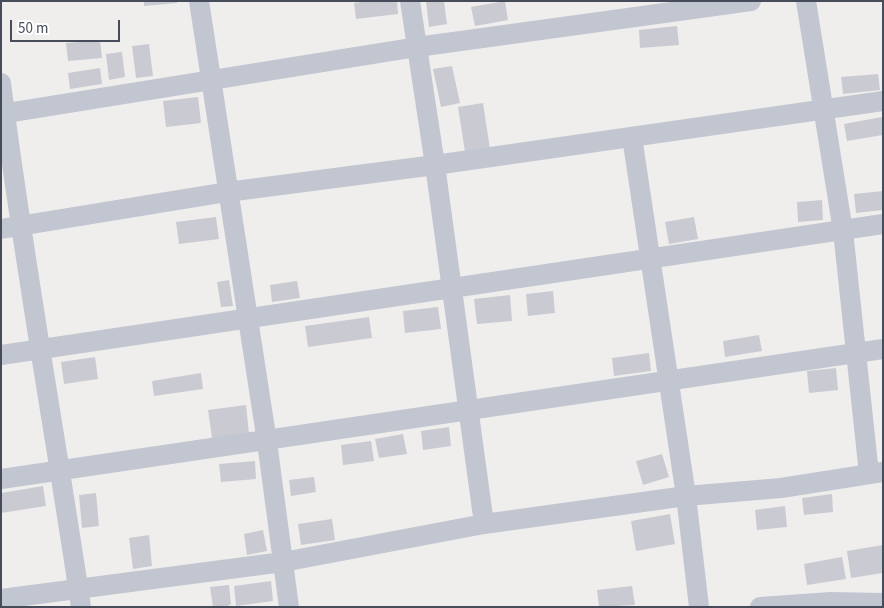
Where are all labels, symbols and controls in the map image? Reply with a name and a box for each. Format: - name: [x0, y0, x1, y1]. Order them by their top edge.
- scale bar: [12, 10, 122, 42]
- text: 50 m: [18, 18, 48, 39]

